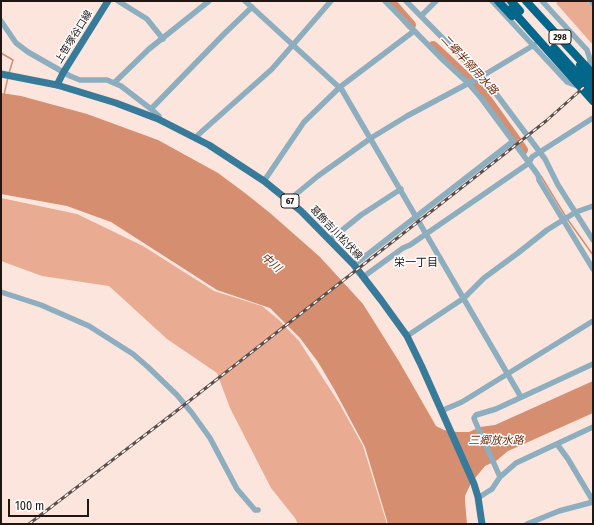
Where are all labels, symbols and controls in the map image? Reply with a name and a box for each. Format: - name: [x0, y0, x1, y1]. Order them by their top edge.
- street label: 上笹塚谷口線: [53, 8, 95, 66]
- road number: 298: [549, 30, 571, 44]
- water label: 二郷半領用水路: [438, 32, 500, 98]
- road number: 67: [281, 194, 299, 208]
- street label: 葛飾吉川松伏線: [307, 204, 365, 262]
- water label: 中川: [258, 251, 284, 275]
- district label: 栄一丁目: [394, 256, 438, 270]
- water label: 三郷放水路: [469, 434, 523, 448]
- scale bar: [10, 491, 91, 517]
- text: 100 m: [15, 499, 44, 513]

